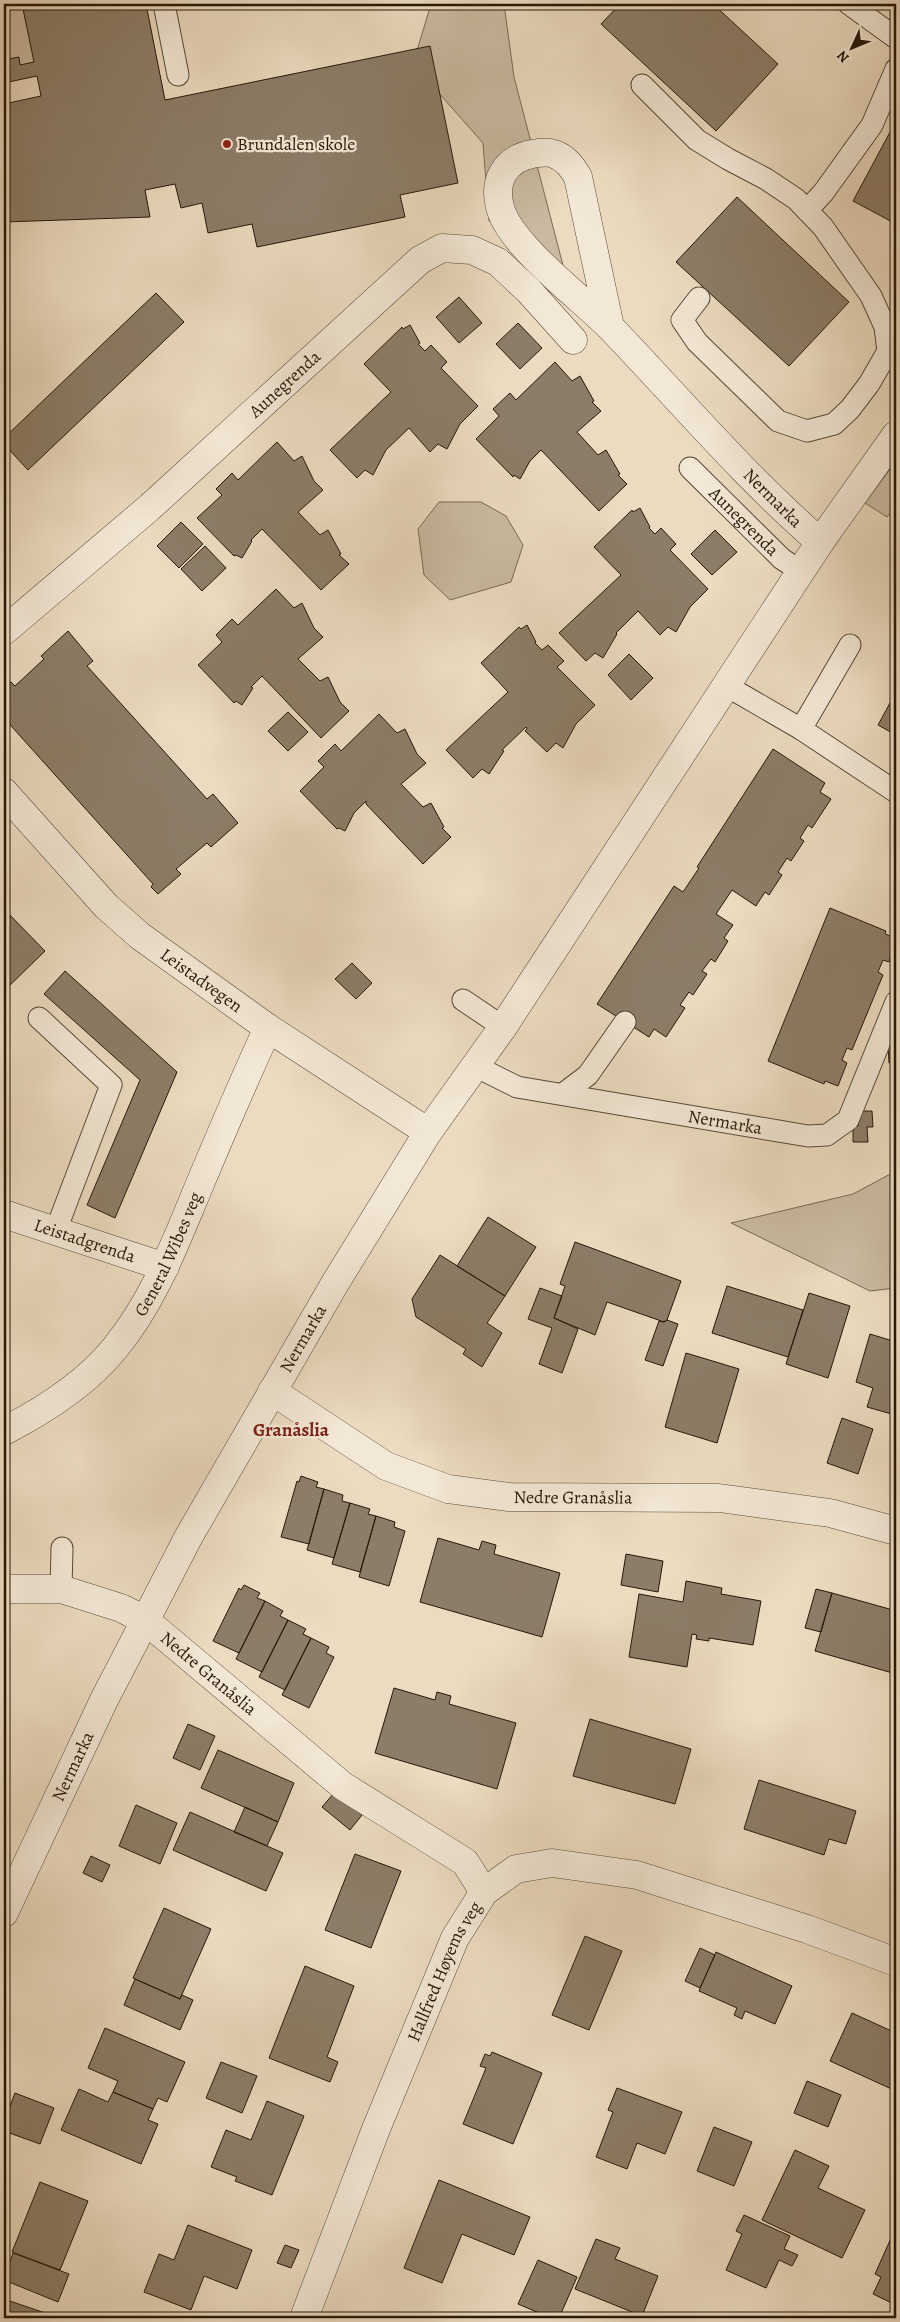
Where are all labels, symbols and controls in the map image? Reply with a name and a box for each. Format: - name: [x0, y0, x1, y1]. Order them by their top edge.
- north arrow: [828, 22, 878, 72]
- text: N: [833, 46, 853, 67]
- place label: Brundalen skole: [237, 132, 355, 156]
- marker: Brundalen skole: [221, 138, 233, 150]
- street label: Aunegrenda: [243, 344, 326, 424]
- street label: Nermarka: [738, 463, 808, 533]
- street label: Aunegrenda: [703, 481, 785, 562]
- street label: Leistadvegen: [155, 942, 248, 1018]
- street label: Nermarka: [686, 1104, 765, 1140]
- street label: General Wibes veg: [129, 1188, 207, 1321]
- street label: Leistadgrenda: [31, 1213, 139, 1269]
- street label: Nermarka: [274, 1300, 332, 1377]
- district label: Granåslia: [253, 1417, 330, 1443]
- street label: Nedre Granåslia: [513, 1485, 633, 1510]
- street label: Nedre Granåslia: [156, 1626, 263, 1721]
- street label: Nermarka: [46, 1727, 100, 1805]
- street label: Hallfred Høyems veg: [401, 1897, 487, 2045]

